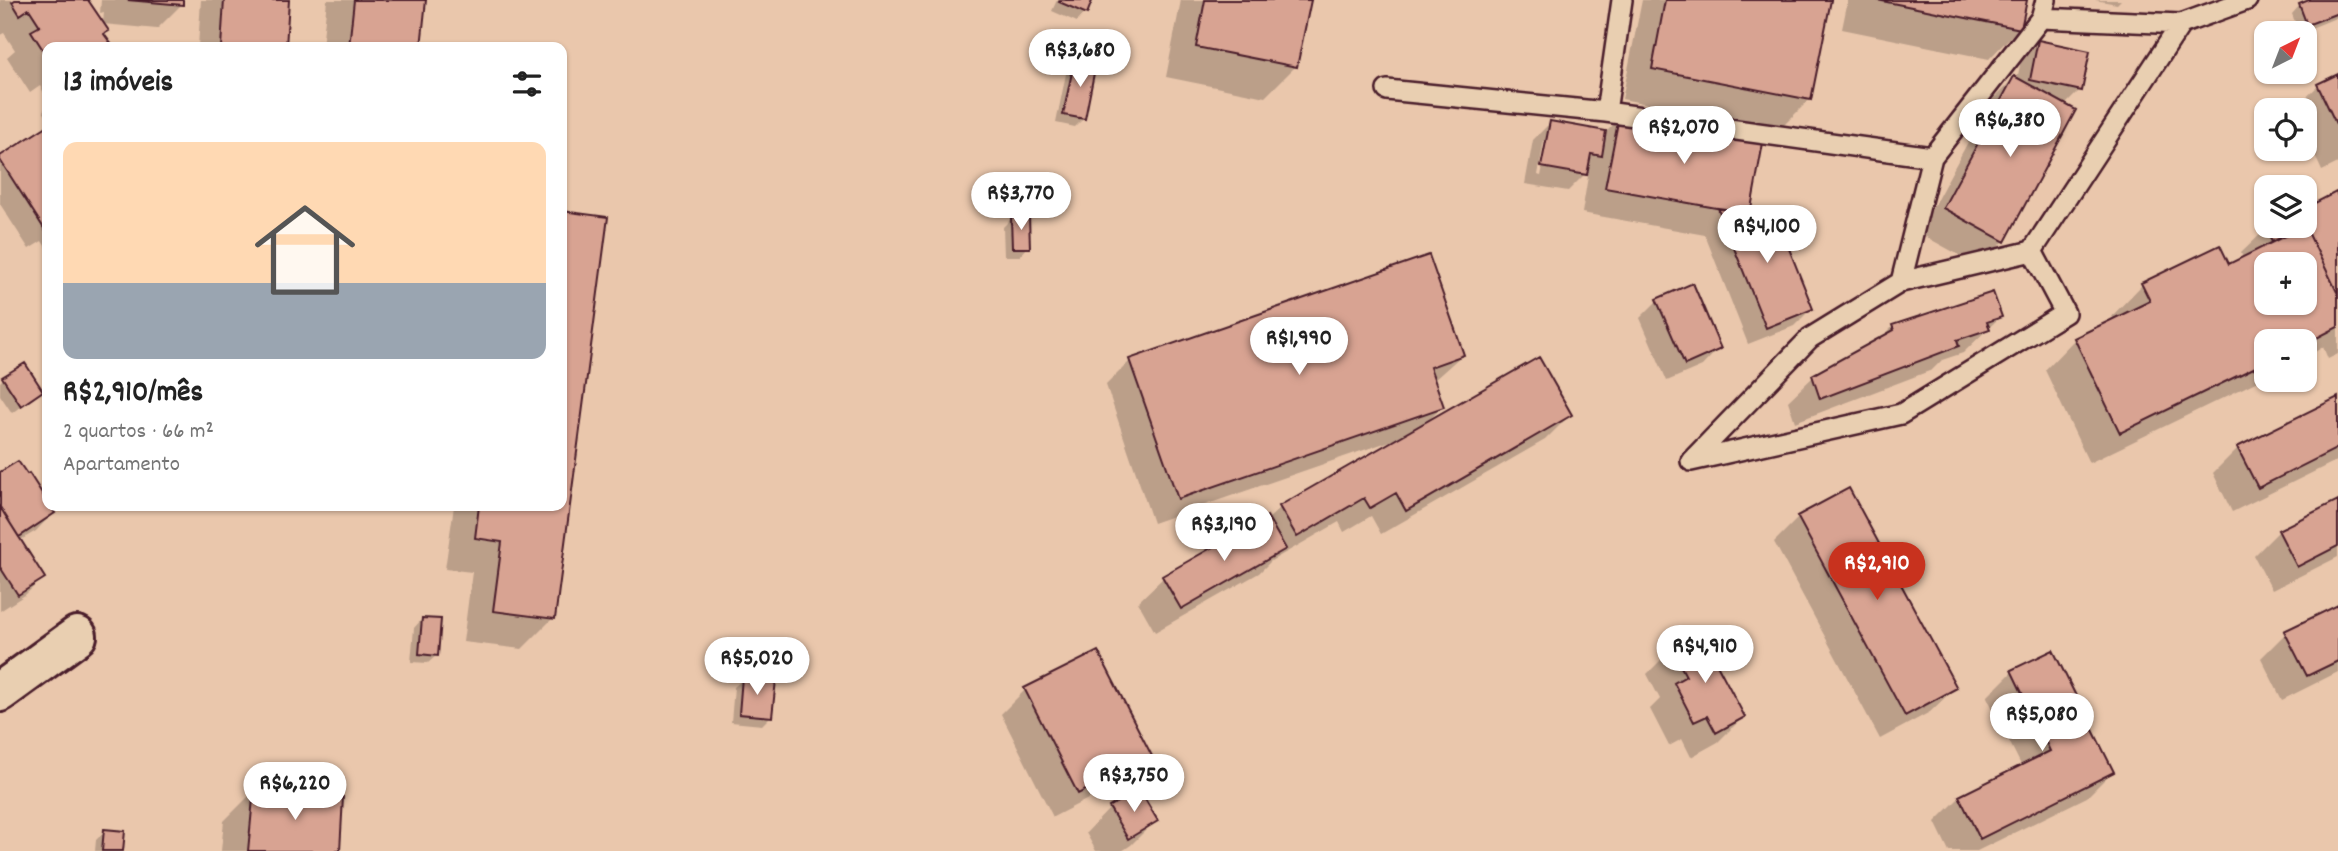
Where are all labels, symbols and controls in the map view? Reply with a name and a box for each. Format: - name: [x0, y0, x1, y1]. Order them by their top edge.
- north arrow: [2254, 21, 2317, 84]
- map controls: [2254, 21, 2317, 392]
- pin: R$3,680: [1015, 29, 1145, 89]
- text: R$3,680: [1045, 35, 1115, 68]
- text: 13 imóveis: [63, 63, 173, 106]
- icon: filters: [508, 65, 546, 103]
- button: locate: [2254, 98, 2317, 161]
- pin: R$6,380: [1945, 100, 2075, 159]
- text: R$6,380: [1975, 105, 2045, 138]
- pin: R$2,070: [1619, 106, 1749, 166]
- text: R$2,070: [1648, 112, 1720, 145]
- pin: R$3,770: [956, 173, 1086, 232]
- button: layers: [2254, 175, 2317, 238]
- text: R$3,770: [987, 178, 1055, 211]
- icon: home: [242, 187, 368, 313]
- pin: R$4,100: [1702, 205, 1832, 265]
- text: R$4,100: [1734, 211, 1800, 244]
- button: +: [2254, 252, 2317, 315]
- pin: R$1,990: [1234, 318, 1364, 377]
- text: R$1,990: [1266, 323, 1332, 356]
- button: −: [2254, 329, 2317, 392]
- text: R$2,910/mês: [63, 373, 203, 416]
- text: 2 quartos · 66 m²: [63, 416, 214, 449]
- text: Apartamento: [63, 449, 180, 482]
- pin: R$3,190: [1159, 504, 1289, 563]
- text: R$3,190: [1191, 509, 1257, 542]
- pin: R$2,910: [1812, 542, 1942, 602]
- text: R$2,910: [1844, 548, 1910, 581]
- pin: R$4,910: [1640, 626, 1770, 685]
- text: R$4,910: [1673, 631, 1737, 664]
- pin: R$5,020: [692, 638, 822, 697]
- text: R$5,020: [720, 643, 794, 676]
- pin: R$5,080: [1977, 694, 2107, 753]
- text: R$5,080: [2006, 699, 2078, 732]
- pin: R$3,750: [1069, 754, 1199, 814]
- text: R$3,750: [1099, 760, 1169, 793]
- pin: R$6,220: [230, 762, 360, 822]
- text: R$6,220: [259, 768, 331, 801]

